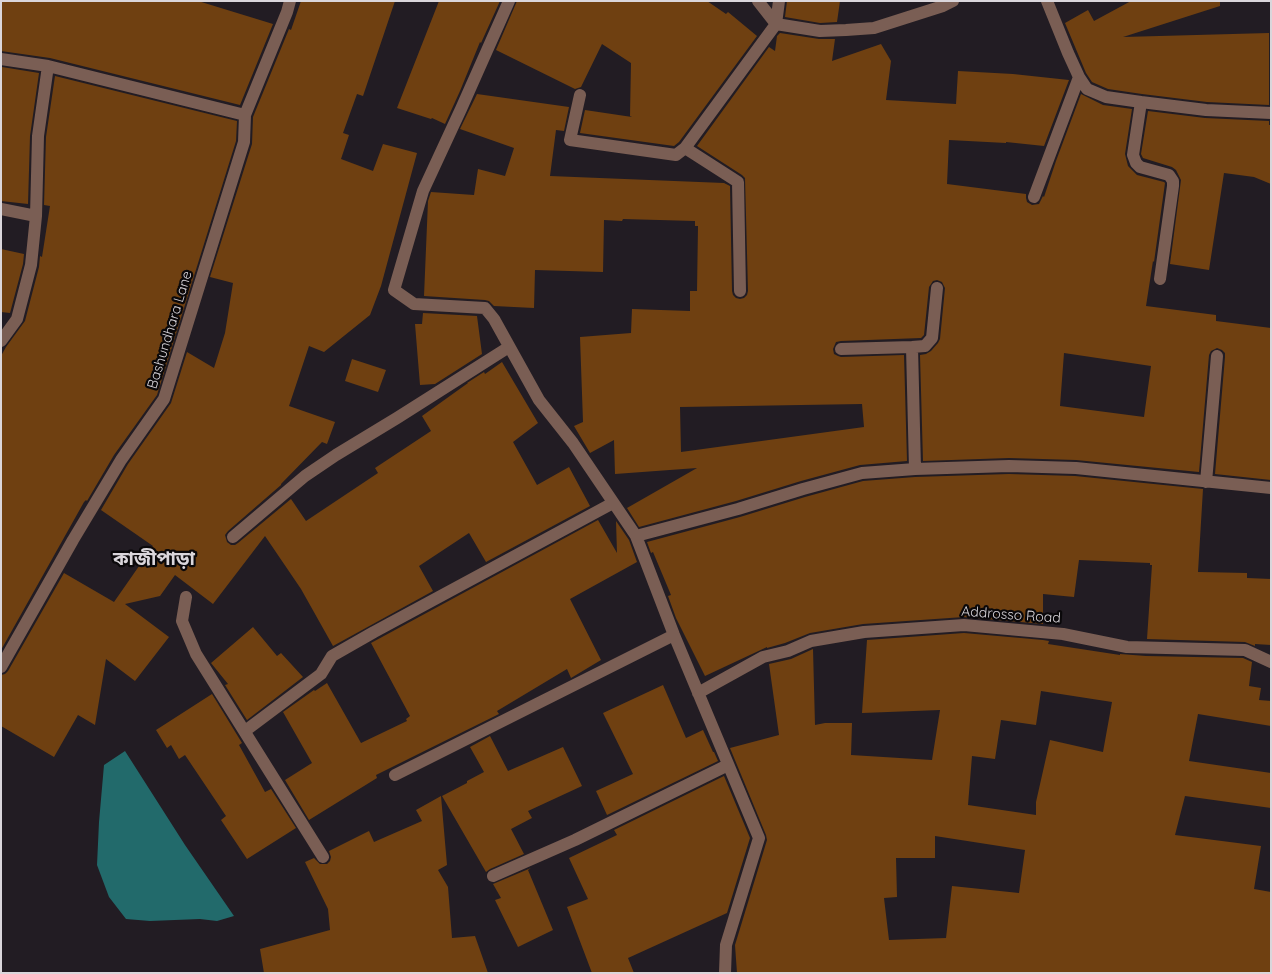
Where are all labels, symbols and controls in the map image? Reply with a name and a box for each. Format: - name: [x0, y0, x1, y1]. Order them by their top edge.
- street label: Bashundhara Lane: [144, 269, 196, 391]
- district label: কাজীপাড়া: [113, 548, 195, 570]
- street label: Addrosso Road: [961, 603, 1061, 627]

